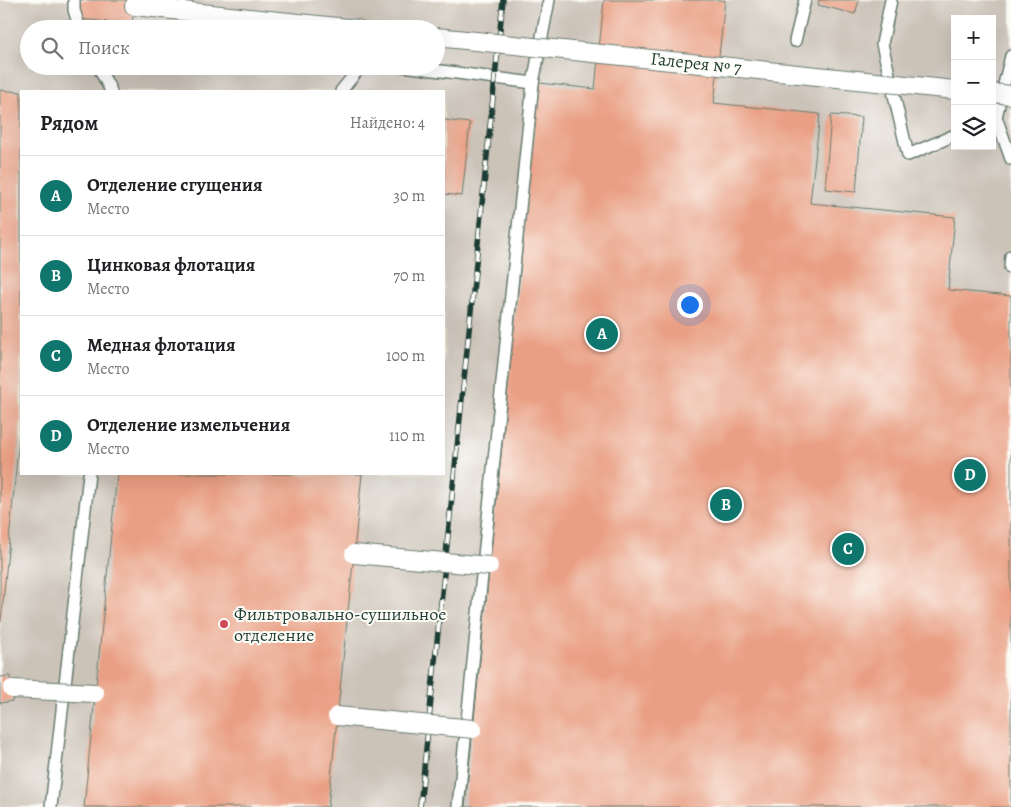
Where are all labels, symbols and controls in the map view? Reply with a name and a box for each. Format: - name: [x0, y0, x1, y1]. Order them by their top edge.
- map controls: [951, 15, 996, 150]
- button: +: [951, 15, 996, 60]
- search box: [20, 20, 445, 75]
- icon: search: [38, 34, 66, 62]
- text: Поиск: [78, 35, 130, 61]
- street label: Галерея № 7: [649, 46, 743, 80]
- button: −: [951, 60, 996, 105]
- button: layers: [951, 105, 996, 150]
- text: Рядом: [40, 109, 98, 137]
- text: Найдено: 4: [350, 112, 425, 134]
- text: Отделение сгущения: [87, 172, 263, 198]
- text: A: [51, 185, 61, 207]
- text: 30 m: [393, 185, 425, 207]
- text: Место: [87, 198, 130, 220]
- text: Цинковая флотация: [87, 252, 255, 278]
- text: B: [51, 265, 61, 287]
- text: 70 m: [393, 265, 425, 287]
- text: Место: [87, 278, 130, 300]
- your location: [677, 292, 703, 318]
- pin: A: [586, 315, 618, 353]
- text: Медная флотация: [87, 332, 236, 358]
- text: C: [51, 345, 61, 367]
- text: 100 m: [386, 345, 425, 367]
- text: Место: [87, 358, 130, 380]
- text: Отделение измельчения: [87, 412, 290, 438]
- text: D: [50, 425, 62, 447]
- text: 110 m: [389, 425, 425, 447]
- text: Место: [87, 438, 130, 460]
- pin: D: [954, 456, 986, 494]
- pin: B: [710, 486, 742, 524]
- pin: C: [832, 530, 864, 568]
- place label: Фильтровально-сушильное отделение: [234, 602, 447, 647]
- marker: Фильтровально-сушильное отделение: [218, 618, 230, 630]

